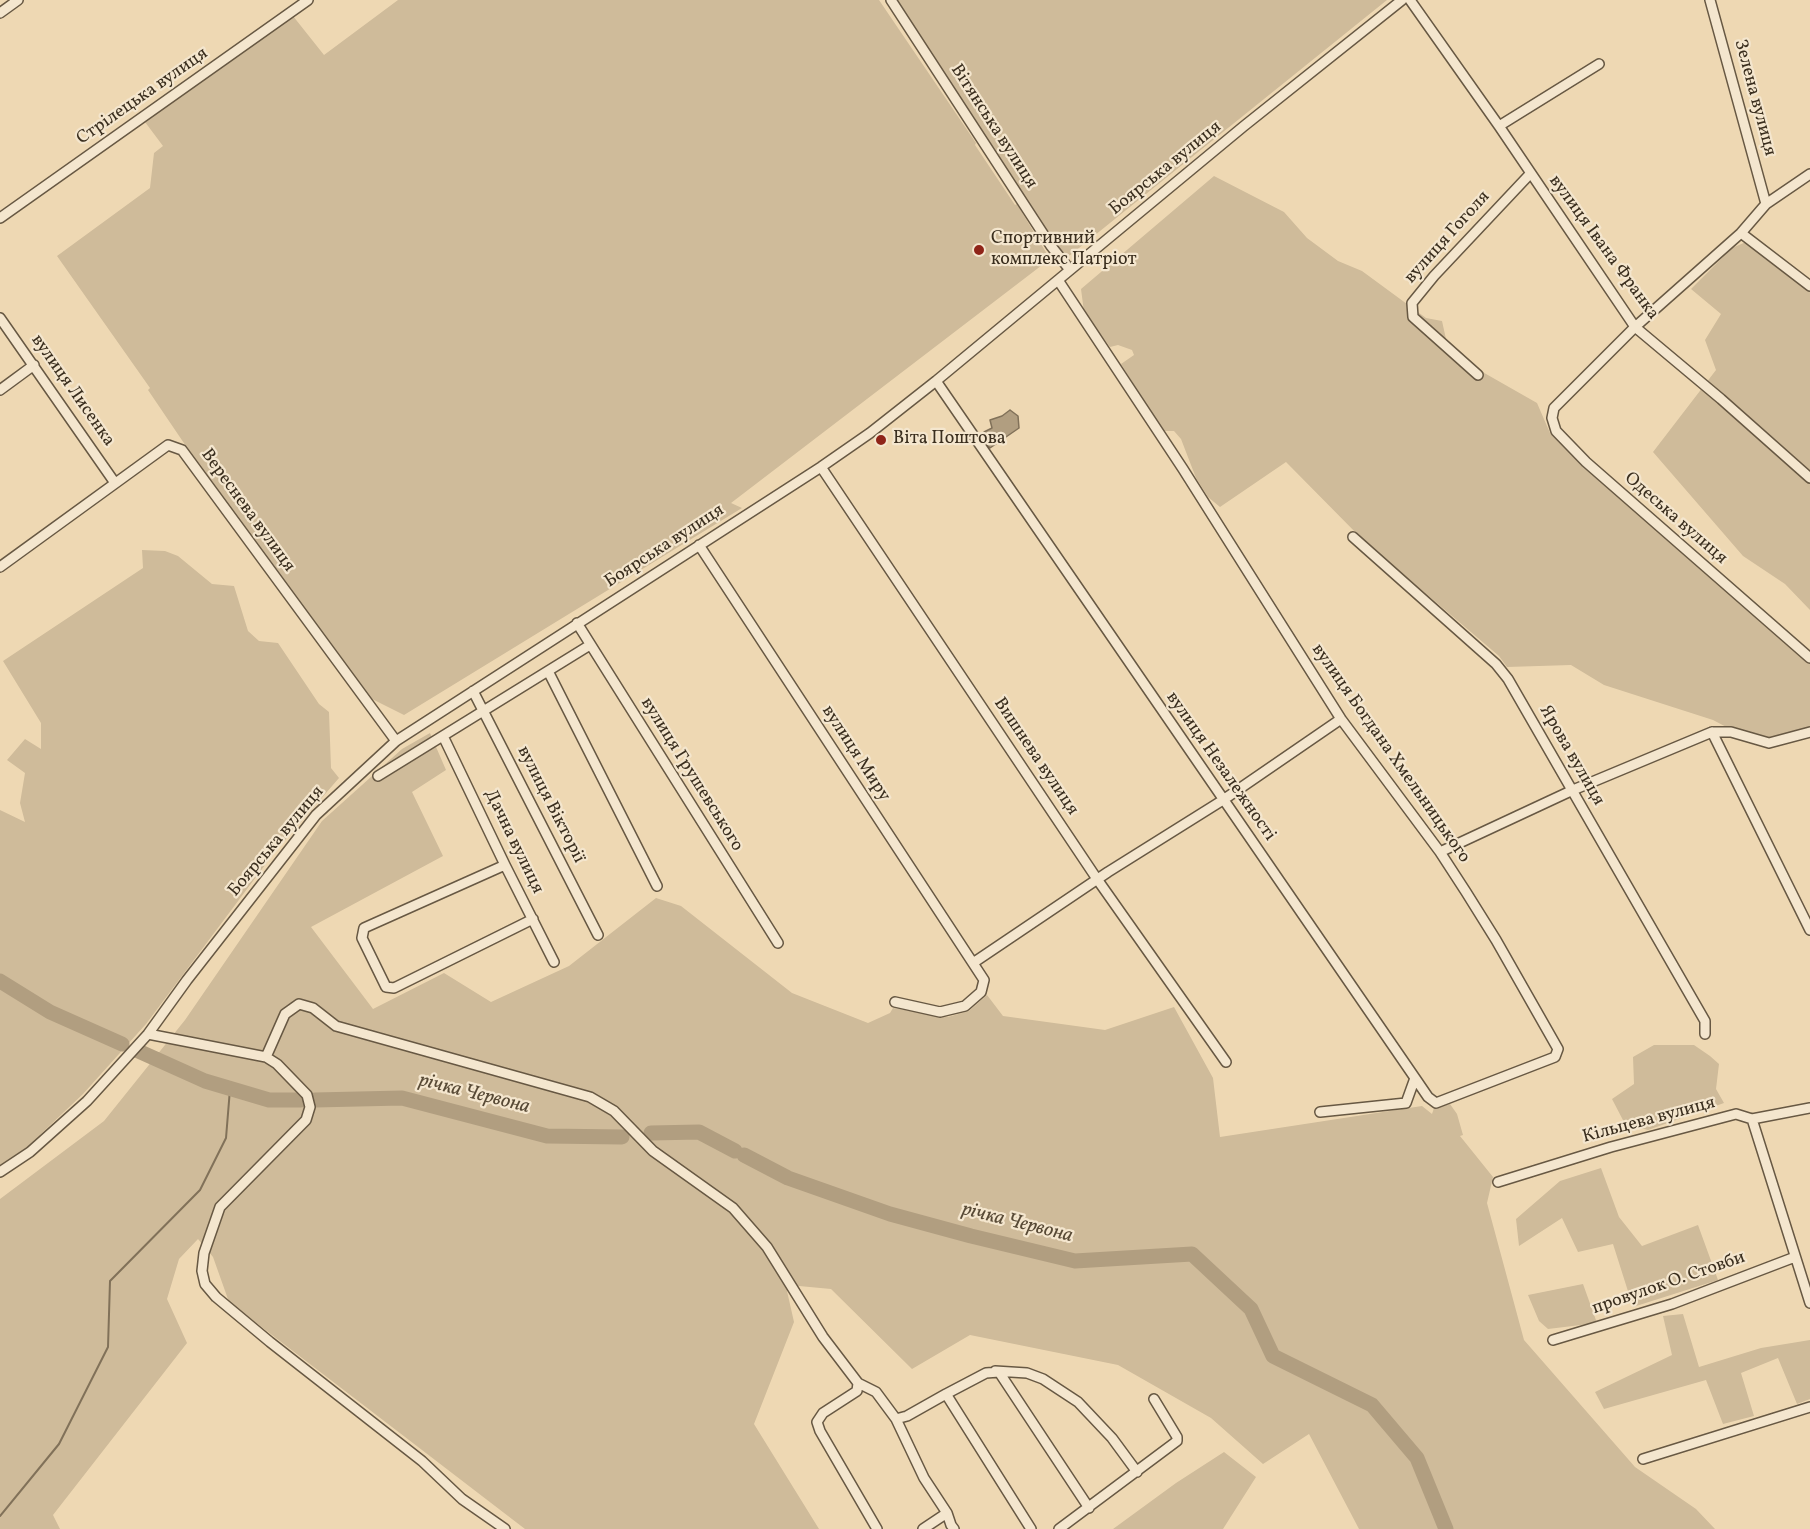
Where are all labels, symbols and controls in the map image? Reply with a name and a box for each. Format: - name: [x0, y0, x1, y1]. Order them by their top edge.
- street label: Зелена вулиця: [1728, 37, 1780, 159]
- street label: Стрілецька вулиця: [73, 44, 213, 150]
- street label: Вітянська вулиця: [945, 61, 1041, 193]
- street label: Боярська вулиця: [1106, 117, 1226, 221]
- street label: вулиця Івана Франка: [1543, 171, 1663, 325]
- street label: вулиця Гоголя: [1401, 187, 1495, 289]
- place label: Спортивний комплекс Патріот: [991, 229, 1137, 272]
- marker: Спортивний комплекс Патріот: [972, 243, 986, 257]
- street label: вулиця Лисенка: [25, 331, 119, 451]
- place label: Віта Поштова: [893, 429, 1006, 451]
- marker: Віта Поштова: [874, 433, 888, 447]
- street label: Вереснева вулиця: [195, 445, 299, 577]
- street label: Одеська вулиця: [1619, 468, 1731, 570]
- street label: Боярська вулиця: [601, 500, 729, 594]
- street label: вулиця Богдана Хмельницького: [1306, 640, 1474, 868]
- street label: вулиця Незалежності: [1160, 688, 1280, 846]
- street label: вулиця Грушевського: [635, 694, 747, 856]
- street label: Вишнева вулиця: [988, 694, 1082, 820]
- street label: вулиця Миру: [816, 702, 894, 806]
- street label: Ярова вулиця: [1534, 702, 1608, 810]
- street label: вулиця Вікторії: [511, 743, 589, 867]
- street label: Боярська вулиця: [224, 782, 330, 902]
- street label: Дачна вулиця: [478, 786, 548, 898]
- water label: річка Червона: [416, 1070, 532, 1120]
- street label: Кільцева вулиця: [1580, 1093, 1718, 1149]
- water label: річка Червона: [959, 1199, 1075, 1249]
- street label: провулок О. Стовби: [1590, 1248, 1748, 1320]

